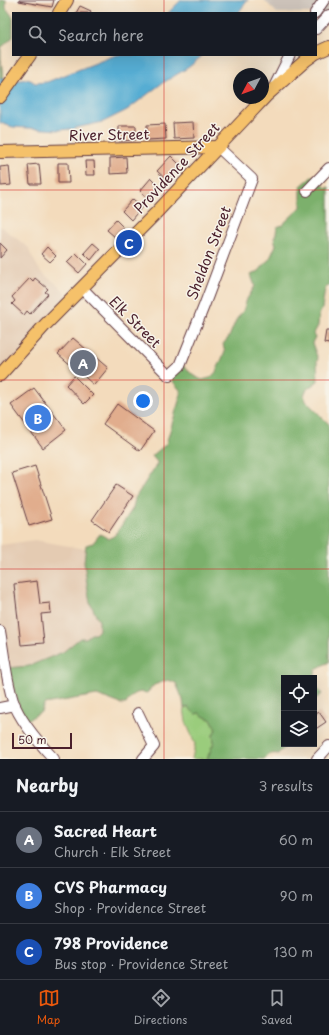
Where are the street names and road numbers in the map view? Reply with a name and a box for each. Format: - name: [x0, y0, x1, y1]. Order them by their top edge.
- street label: Providence Street: [129, 117, 225, 218]
- street label: River Street: [69, 123, 150, 146]
- street label: Sheldon Street: [181, 203, 236, 303]
- street label: Elk Street: [105, 291, 166, 352]

